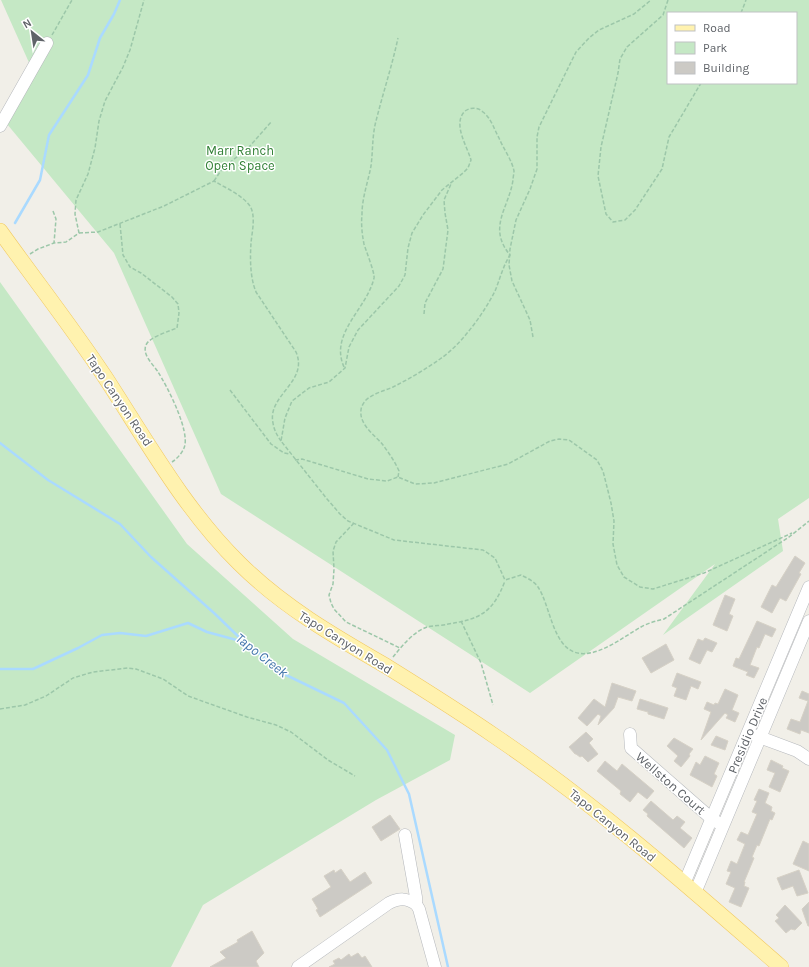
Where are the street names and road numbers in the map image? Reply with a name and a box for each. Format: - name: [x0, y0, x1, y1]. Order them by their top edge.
- street label: Tapo Canyon Road: [83, 352, 156, 449]
- street label: Tapo Canyon Road: [296, 608, 395, 677]
- street label: Presidio Drive: [725, 694, 770, 776]
- street label: Wellston Court: [633, 749, 709, 818]
- street label: Tapo Canyon Road: [566, 786, 659, 865]

